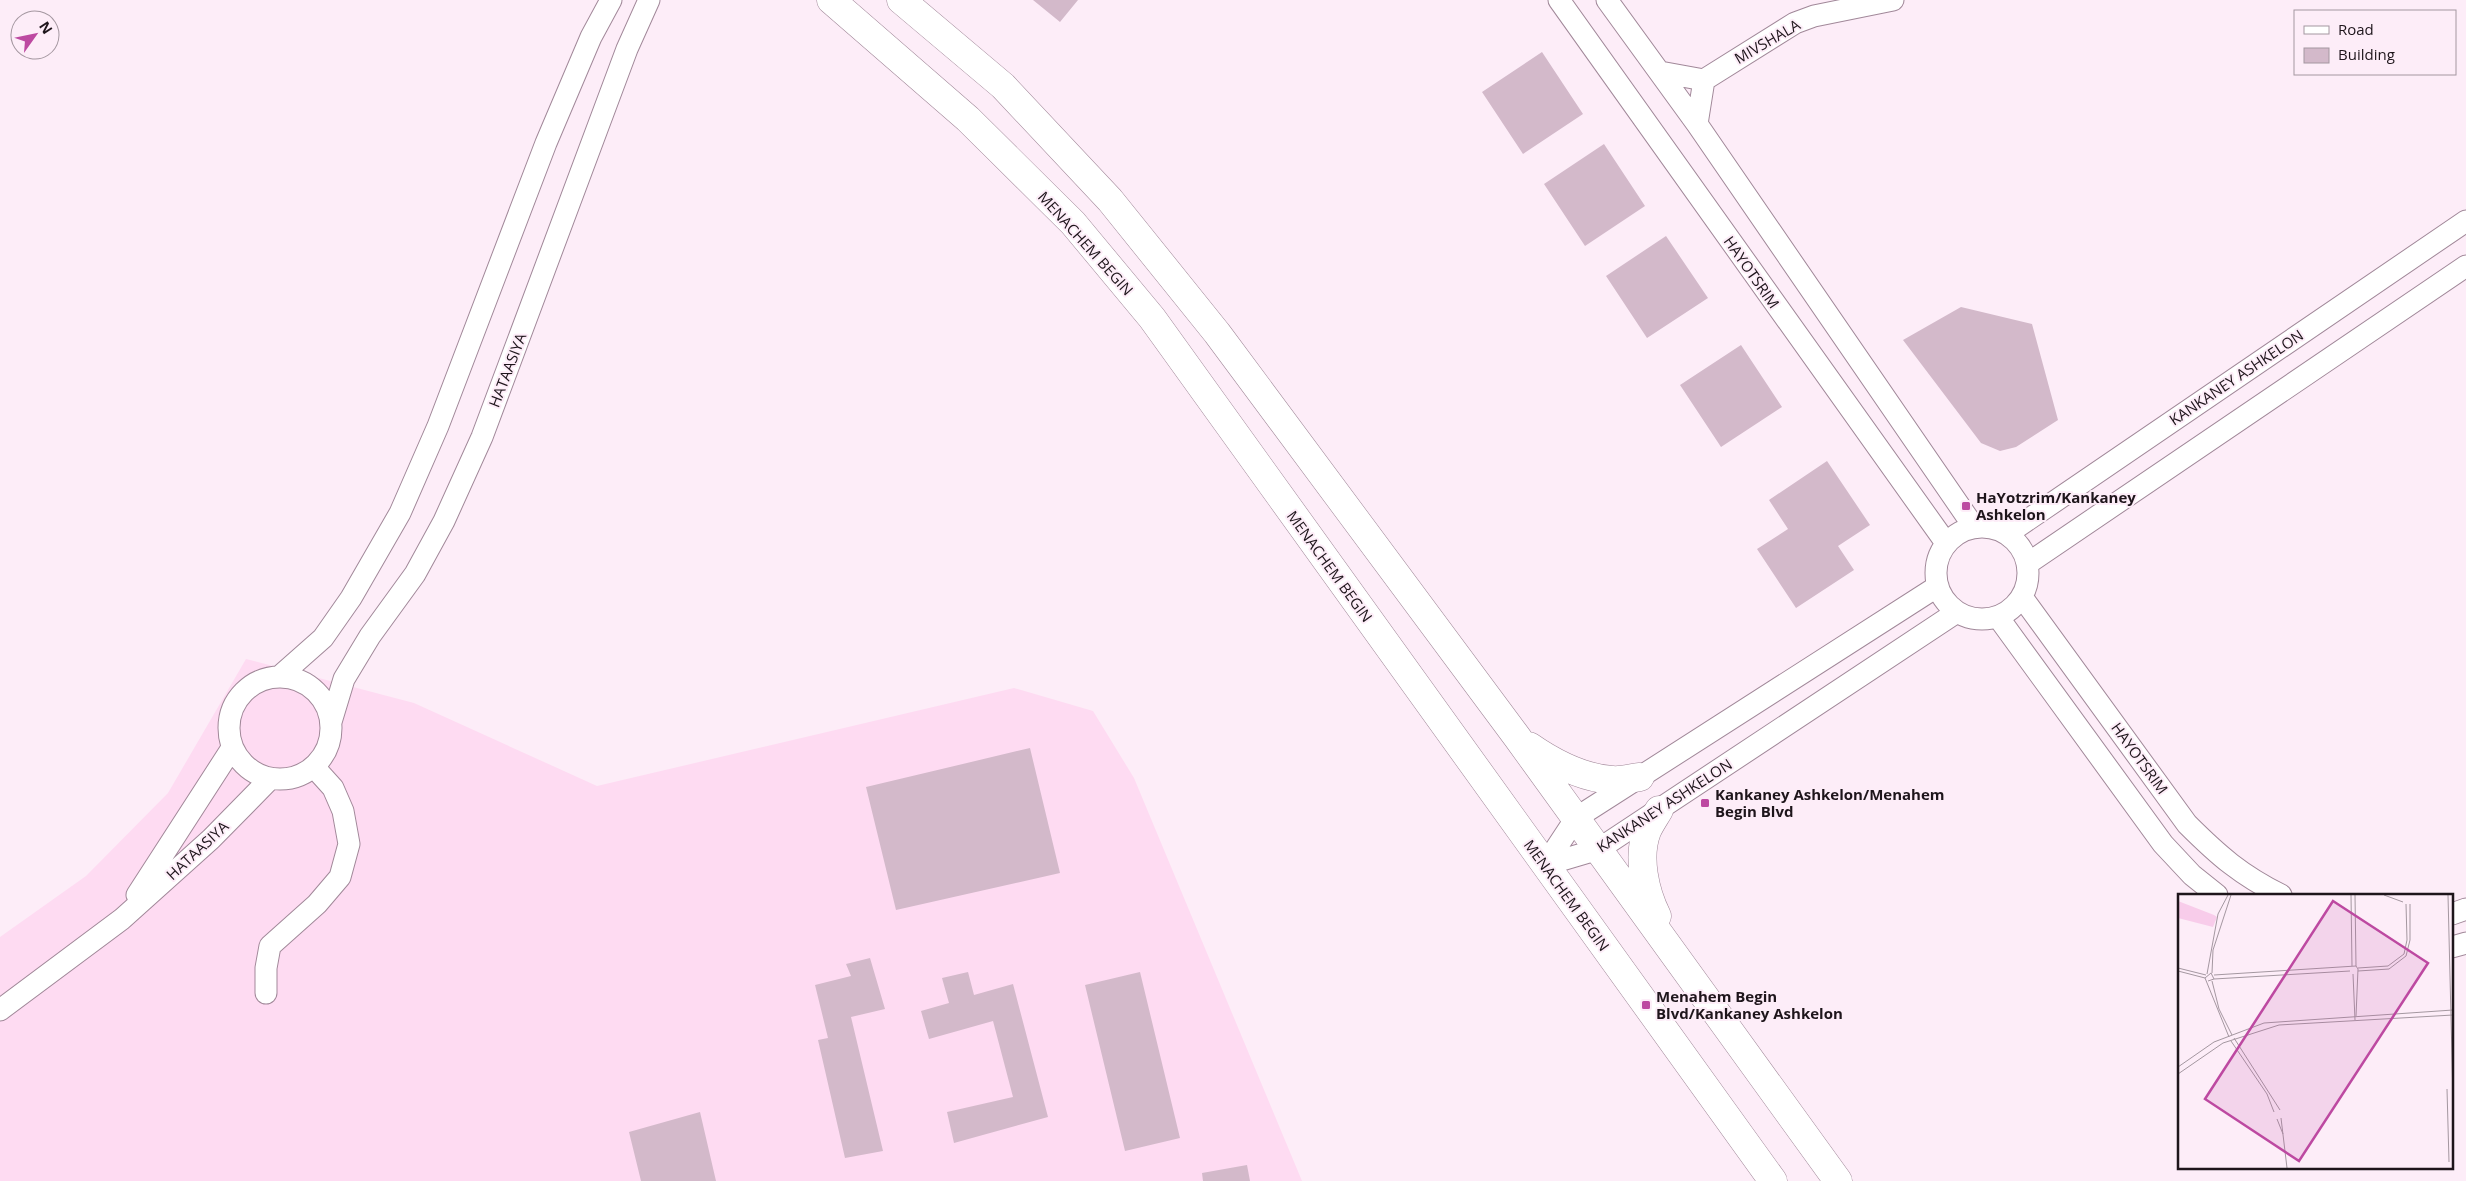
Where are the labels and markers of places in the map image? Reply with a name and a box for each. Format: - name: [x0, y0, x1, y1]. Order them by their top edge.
- place label: HaYotzrim/Kankaney Ashkelon: [1976, 487, 2136, 524]
- marker: HaYotzrim/Kankaney Ashkelon: [1960, 500, 1972, 512]
- place label: Kankaney Ashkelon/Menahem Begin Blvd: [1715, 784, 1945, 821]
- marker: Kankaney Ashkelon/Menahem Begin Blvd: [1699, 797, 1711, 809]
- place label: Menahem Begin Blvd/Kankaney Ashkelon: [1656, 986, 1843, 1023]
- marker: Menahem Begin Blvd/Kankaney Ashkelon: [1640, 999, 1652, 1011]

